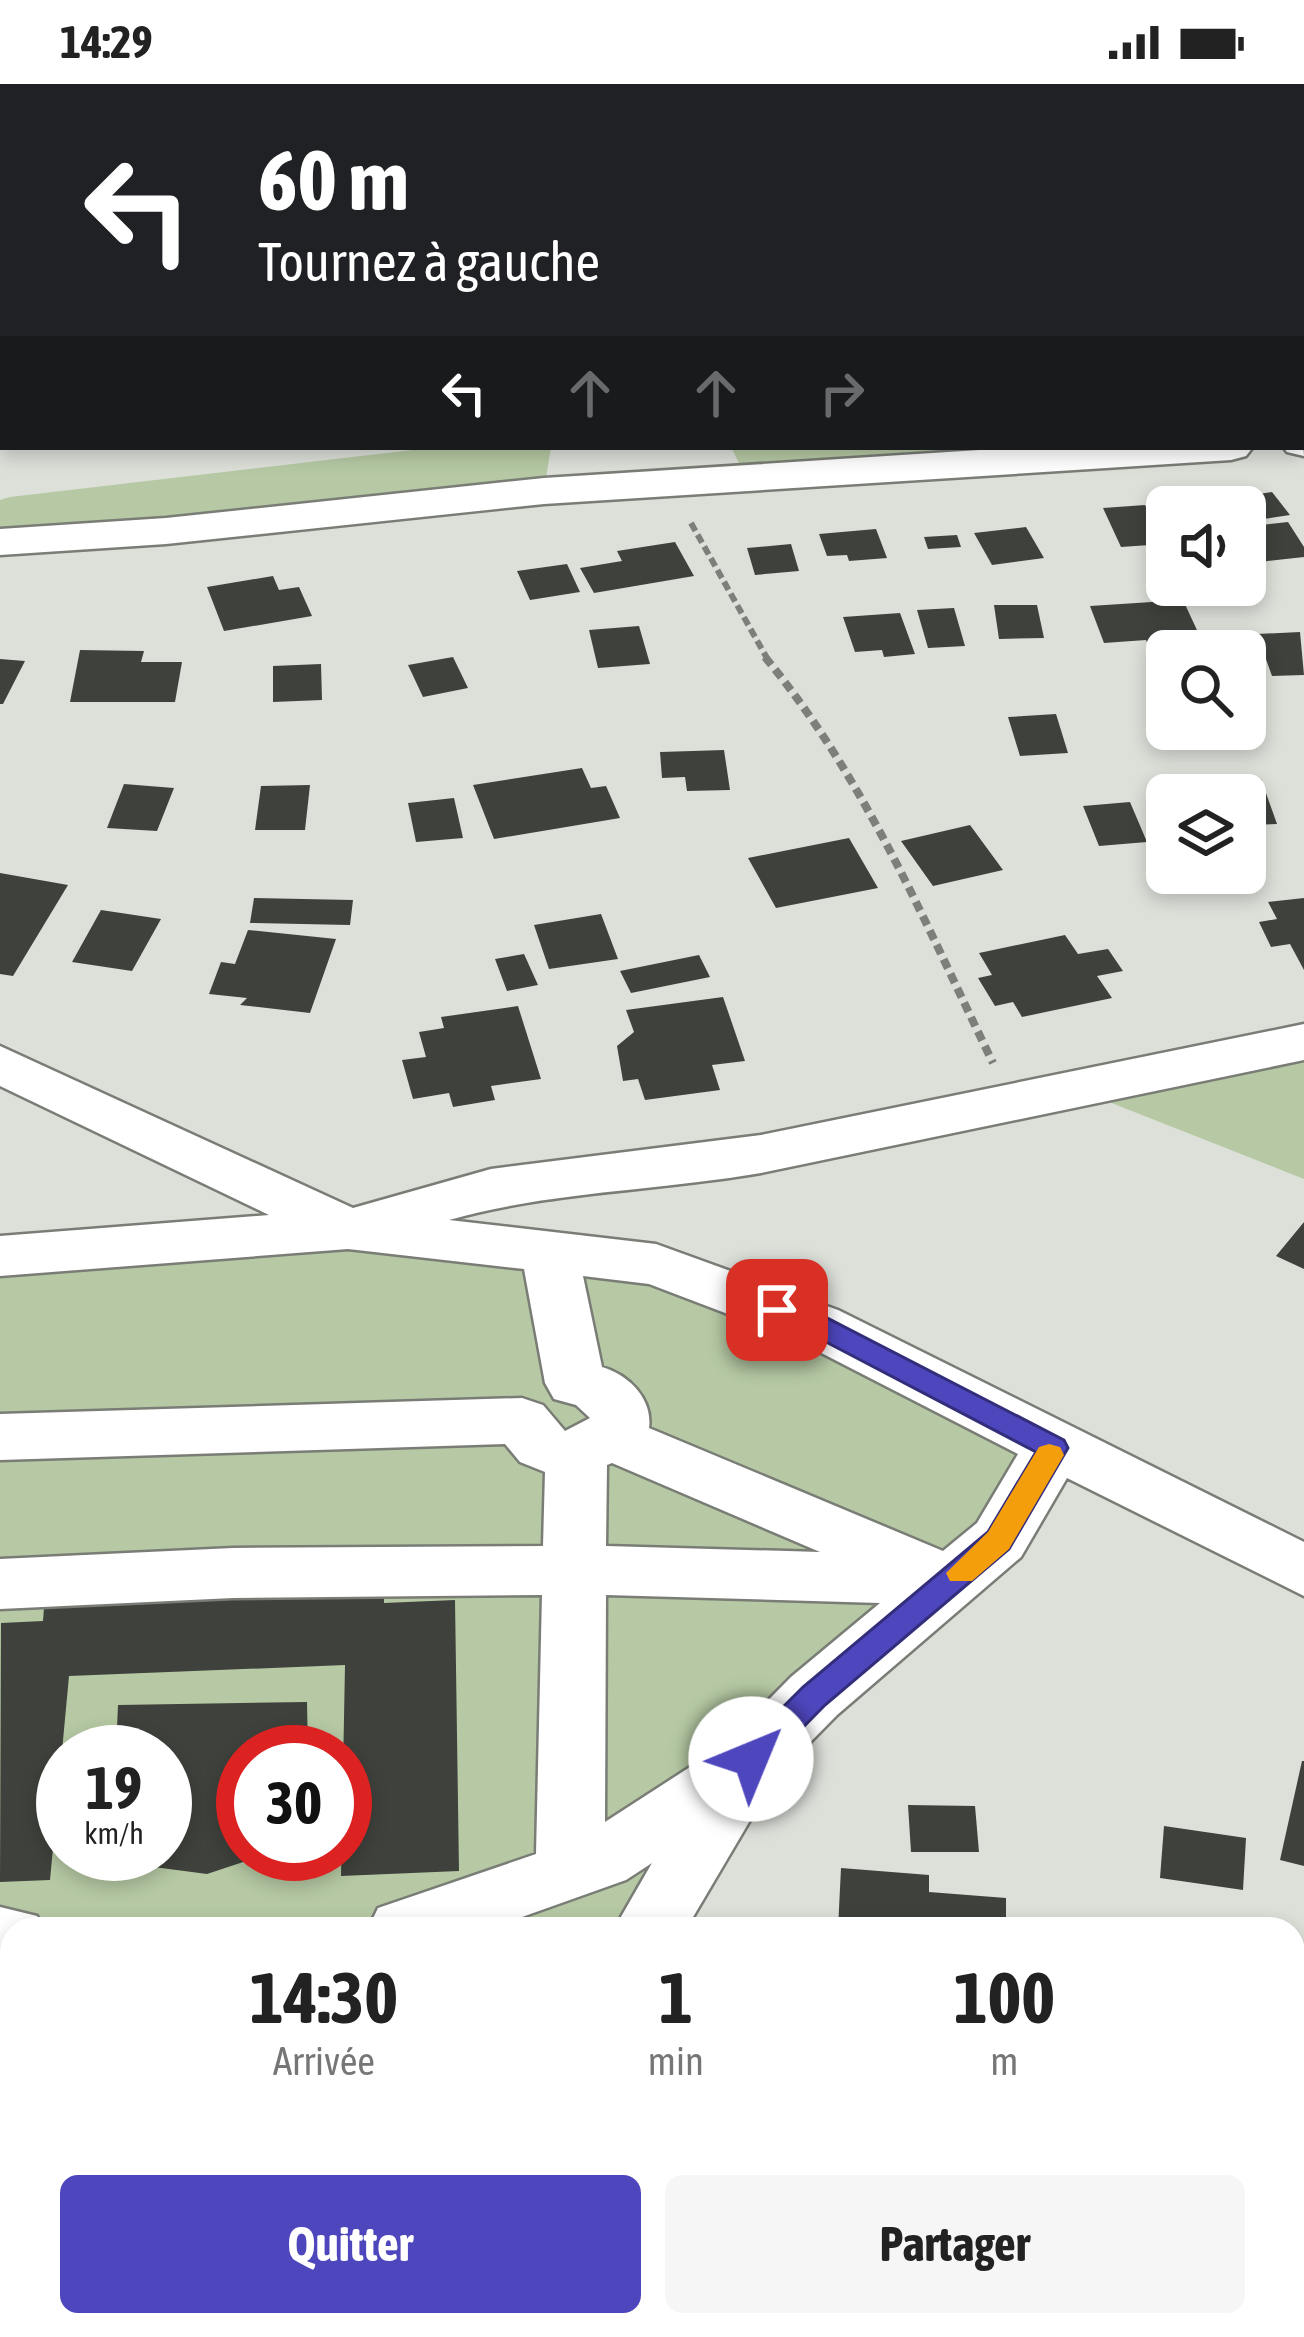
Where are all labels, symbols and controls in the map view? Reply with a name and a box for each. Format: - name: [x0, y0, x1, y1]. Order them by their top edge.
- text: 14:29: [60, 16, 153, 68]
- icon: left: [60, 132, 216, 288]
- text: 60 m: [258, 132, 409, 228]
- text: Tournez à gauche: [258, 231, 600, 292]
- icon: left: [431, 360, 497, 426]
- icon: ahead: [557, 360, 623, 426]
- icon: ahead: [683, 360, 749, 426]
- icon: right: [809, 360, 875, 426]
- map controls: [1146, 486, 1266, 894]
- button: sound: [1146, 486, 1266, 606]
- button: search: [1146, 630, 1266, 750]
- button: layers: [1146, 774, 1266, 894]
- pin: [726, 1259, 828, 1361]
- icon: arrive: [744, 1277, 810, 1343]
- position arrow: [688, 1696, 814, 1822]
- speed limit sign: 30: [216, 1725, 372, 1881]
- text: 19: [86, 1753, 142, 1822]
- text: km/h: [84, 1816, 144, 1850]
- text: 14:30: [250, 1956, 398, 2038]
- text: 1: [659, 1956, 693, 2038]
- text: 100: [954, 1956, 1055, 2038]
- text: Arrivée: [273, 2039, 375, 2083]
- text: min: [648, 2039, 704, 2083]
- text: m: [990, 2039, 1018, 2083]
- button: Quitter: [60, 2175, 641, 2313]
- button: Partager: [665, 2175, 1245, 2313]

